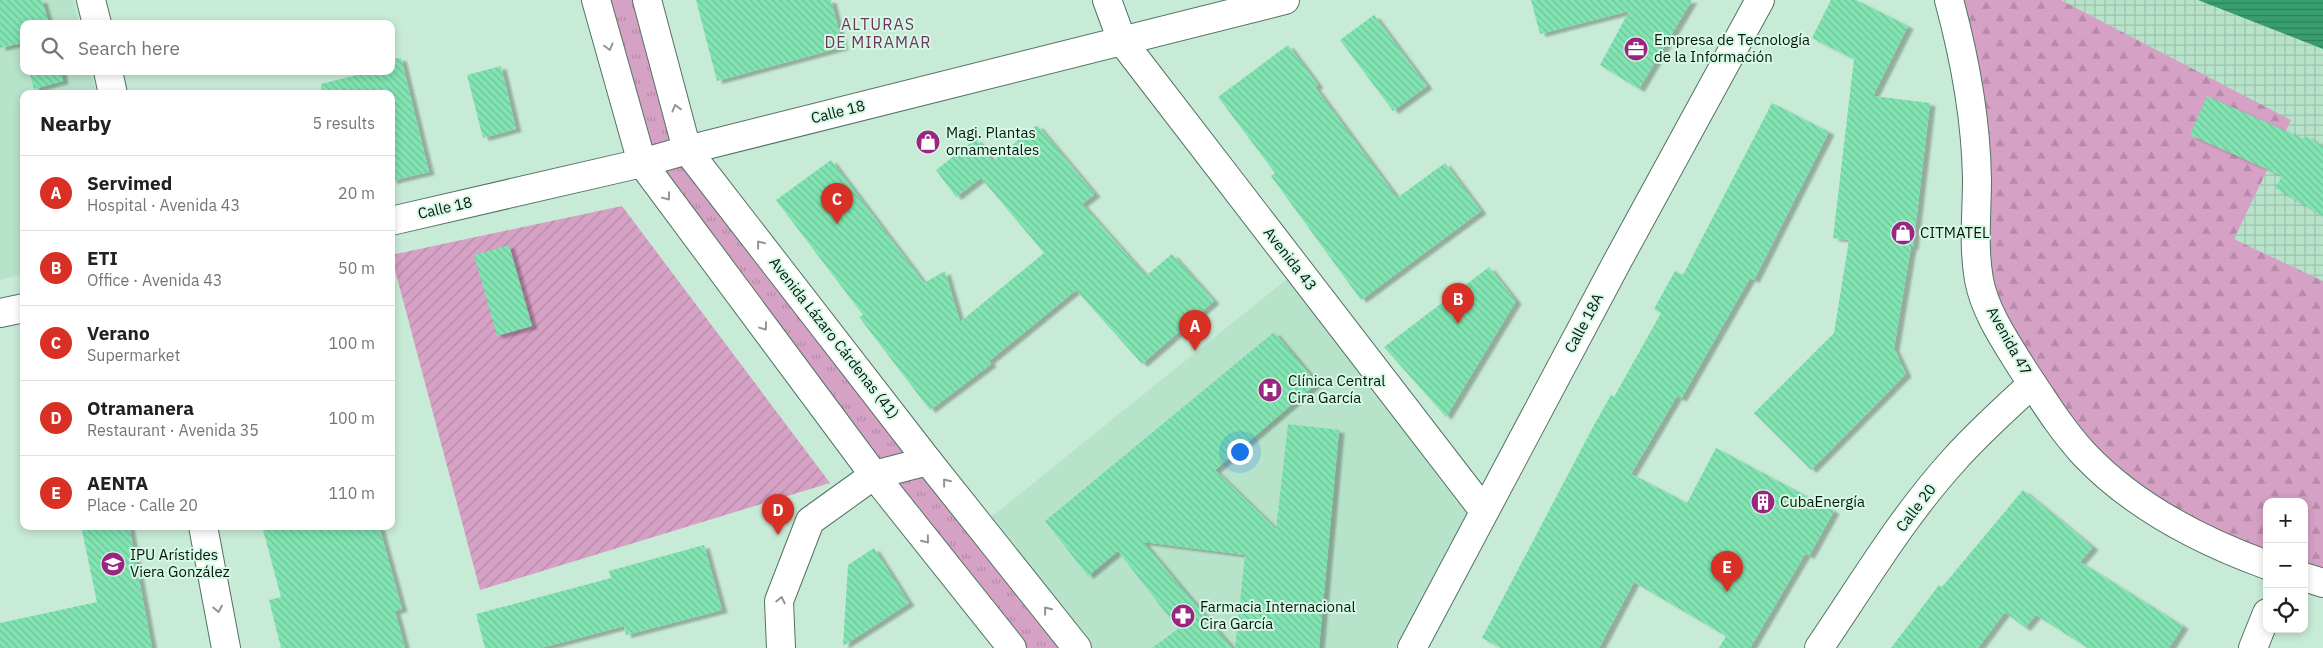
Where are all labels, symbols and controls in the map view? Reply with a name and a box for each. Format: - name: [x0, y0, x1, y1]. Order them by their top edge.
- district label: ALTURAS DE MIRAMAR: [824, 14, 932, 52]
- search box: [20, 20, 395, 75]
- place label: Empresa de Tecnología de la Información: [1654, 30, 1810, 66]
- icon: search: [38, 34, 66, 62]
- text: Search here: [78, 36, 180, 60]
- office icon: Empresa de Tecnología de la Información: [1623, 36, 1649, 62]
- one-way arrow: [604, 42, 614, 51]
- street label: Calle 18: [809, 96, 867, 127]
- one-way arrow: [671, 103, 682, 112]
- text: Nearby: [40, 109, 111, 137]
- text: 5 results: [312, 113, 375, 133]
- place label: Magi. Plantas ornamentales: [946, 123, 1039, 159]
- shop icon: Magi. Plantas ornamentales: [915, 129, 941, 155]
- text: Servimed: [87, 171, 172, 195]
- text: A: [51, 183, 61, 203]
- text: 20 m: [338, 183, 375, 203]
- pin: C: [821, 183, 853, 224]
- one-way arrow: [661, 191, 669, 200]
- street label: Calle 18: [416, 192, 474, 223]
- text: Hospital · Avenida 43: [87, 195, 240, 215]
- shop icon: CITMATEL: [1890, 220, 1916, 246]
- street label: Avenida 43: [1260, 223, 1321, 294]
- place label: CITMATEL: [1920, 223, 1990, 242]
- one-way arrow: [757, 240, 766, 250]
- text: ETI: [87, 246, 118, 270]
- street label: Avenida Lázaro Cárdenas (41): [765, 253, 904, 422]
- text: B: [51, 258, 61, 278]
- text: 50 m: [338, 258, 375, 278]
- text: Office · Avenida 43: [87, 270, 222, 290]
- pin: B: [1442, 283, 1474, 324]
- street label: Calle 18A: [1560, 289, 1607, 356]
- street label: Avenida 47: [1983, 303, 2036, 378]
- pin: A: [1179, 310, 1211, 351]
- text: Verano: [87, 321, 150, 345]
- one-way arrow: [758, 321, 767, 331]
- text: C: [51, 333, 61, 353]
- text: 100 m: [328, 333, 375, 353]
- text: Supermarket: [87, 345, 180, 365]
- place label: Clínica Central Cira García: [1288, 371, 1385, 407]
- hospital icon: Clínica Central Cira García: [1257, 377, 1283, 403]
- text: Otramanera: [87, 396, 194, 420]
- text: D: [50, 408, 62, 428]
- text: 100 m: [328, 408, 375, 428]
- text: Restaurant · Avenida 35: [87, 420, 259, 440]
- your location: [1227, 439, 1253, 465]
- text: AENTA: [87, 471, 148, 495]
- one-way arrow: [942, 479, 951, 488]
- street label: Calle 20: [1891, 480, 1940, 535]
- text: E: [51, 483, 61, 503]
- text: 110 m: [328, 483, 375, 503]
- building icon: CubaEnergía: [1750, 489, 1776, 515]
- place label: CubaEnergía: [1780, 492, 1865, 511]
- pin: D: [762, 494, 794, 535]
- text: Place · Calle 20: [87, 495, 198, 515]
- map controls: [2263, 498, 2308, 633]
- button: +: [2263, 498, 2308, 543]
- one-way arrow: [920, 534, 928, 543]
- button: −: [2263, 543, 2308, 588]
- place label: IPU Arístides Viera González: [130, 545, 230, 581]
- school or university icon: IPU Arístides Viera González: [100, 551, 126, 577]
- pin: E: [1711, 551, 1743, 592]
- button: locate: [2263, 588, 2308, 633]
- one-way arrow: [776, 595, 786, 604]
- place label: Farmacia Internacional Cira García: [1200, 597, 1356, 633]
- pharmacy icon: Farmacia Internacional Cira García: [1170, 603, 1196, 629]
- one-way arrow: [213, 604, 223, 613]
- one-way arrow: [1044, 607, 1052, 616]

